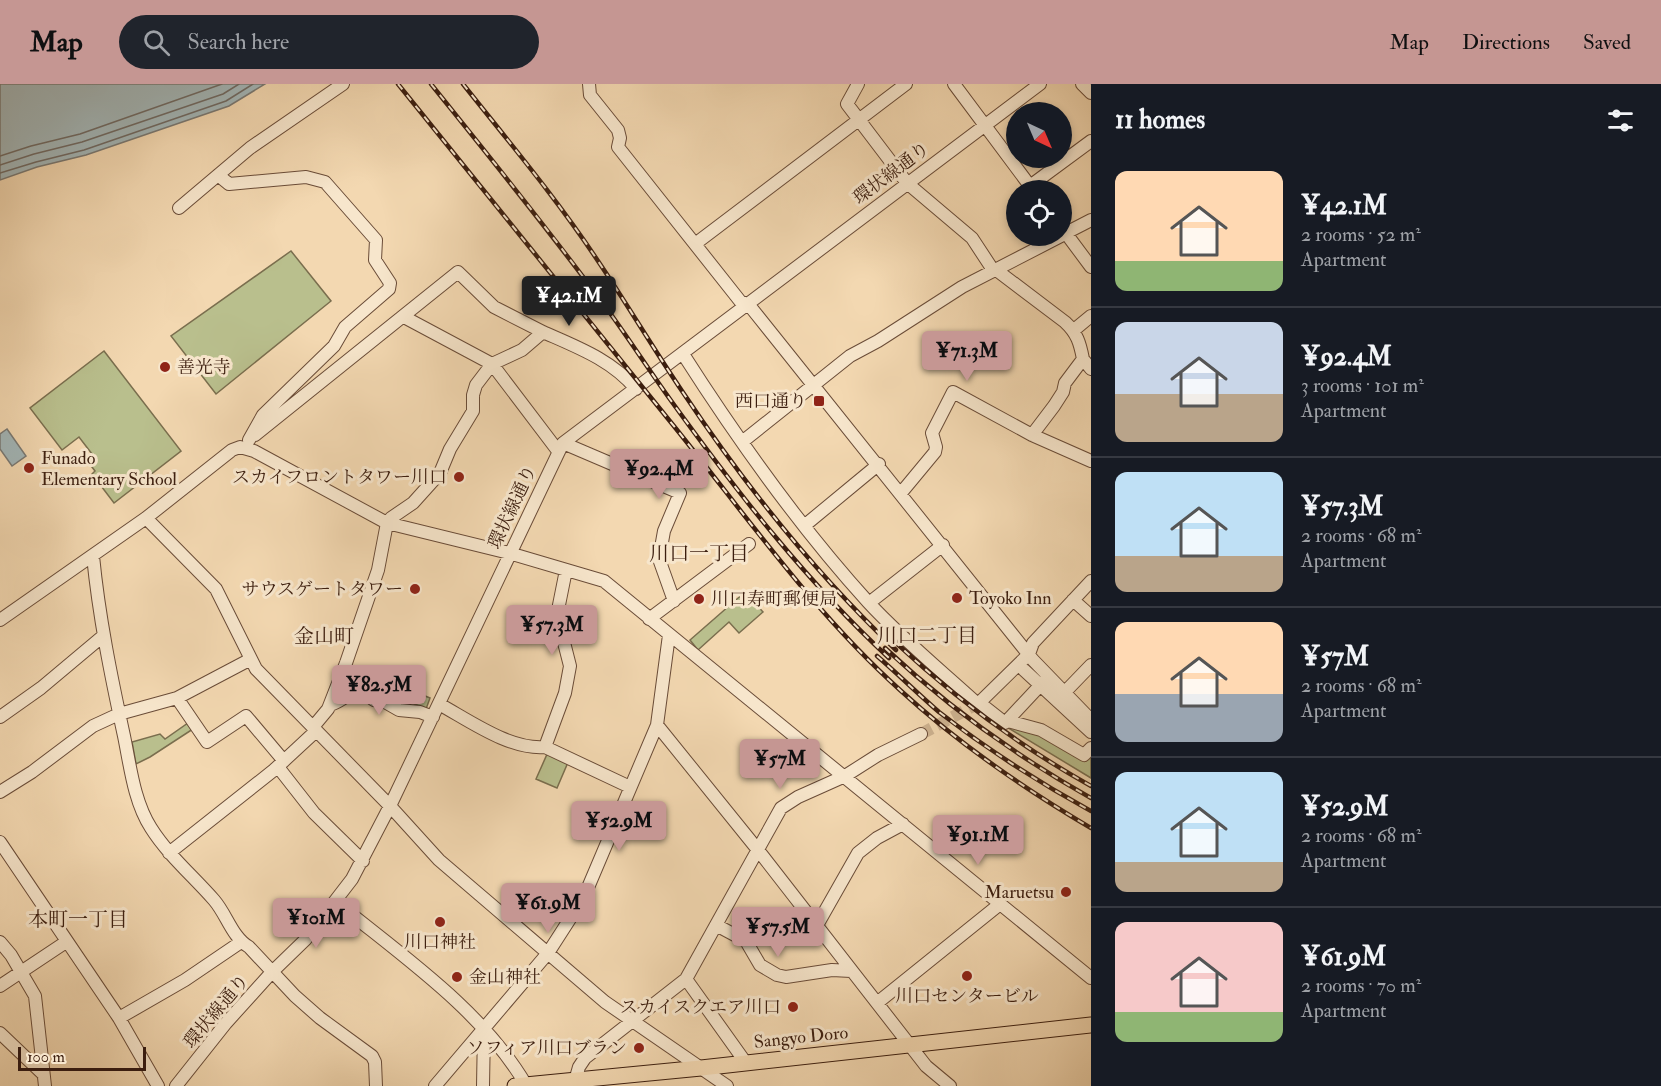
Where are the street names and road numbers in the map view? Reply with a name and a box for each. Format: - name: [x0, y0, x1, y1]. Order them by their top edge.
- street label: 環状線通り: [848, 137, 934, 210]
- street label: 環状線通り: [483, 462, 542, 553]
- street label: 環状線通り: [179, 969, 254, 1053]
- street label: Sangyo Doro: [753, 1021, 850, 1054]

